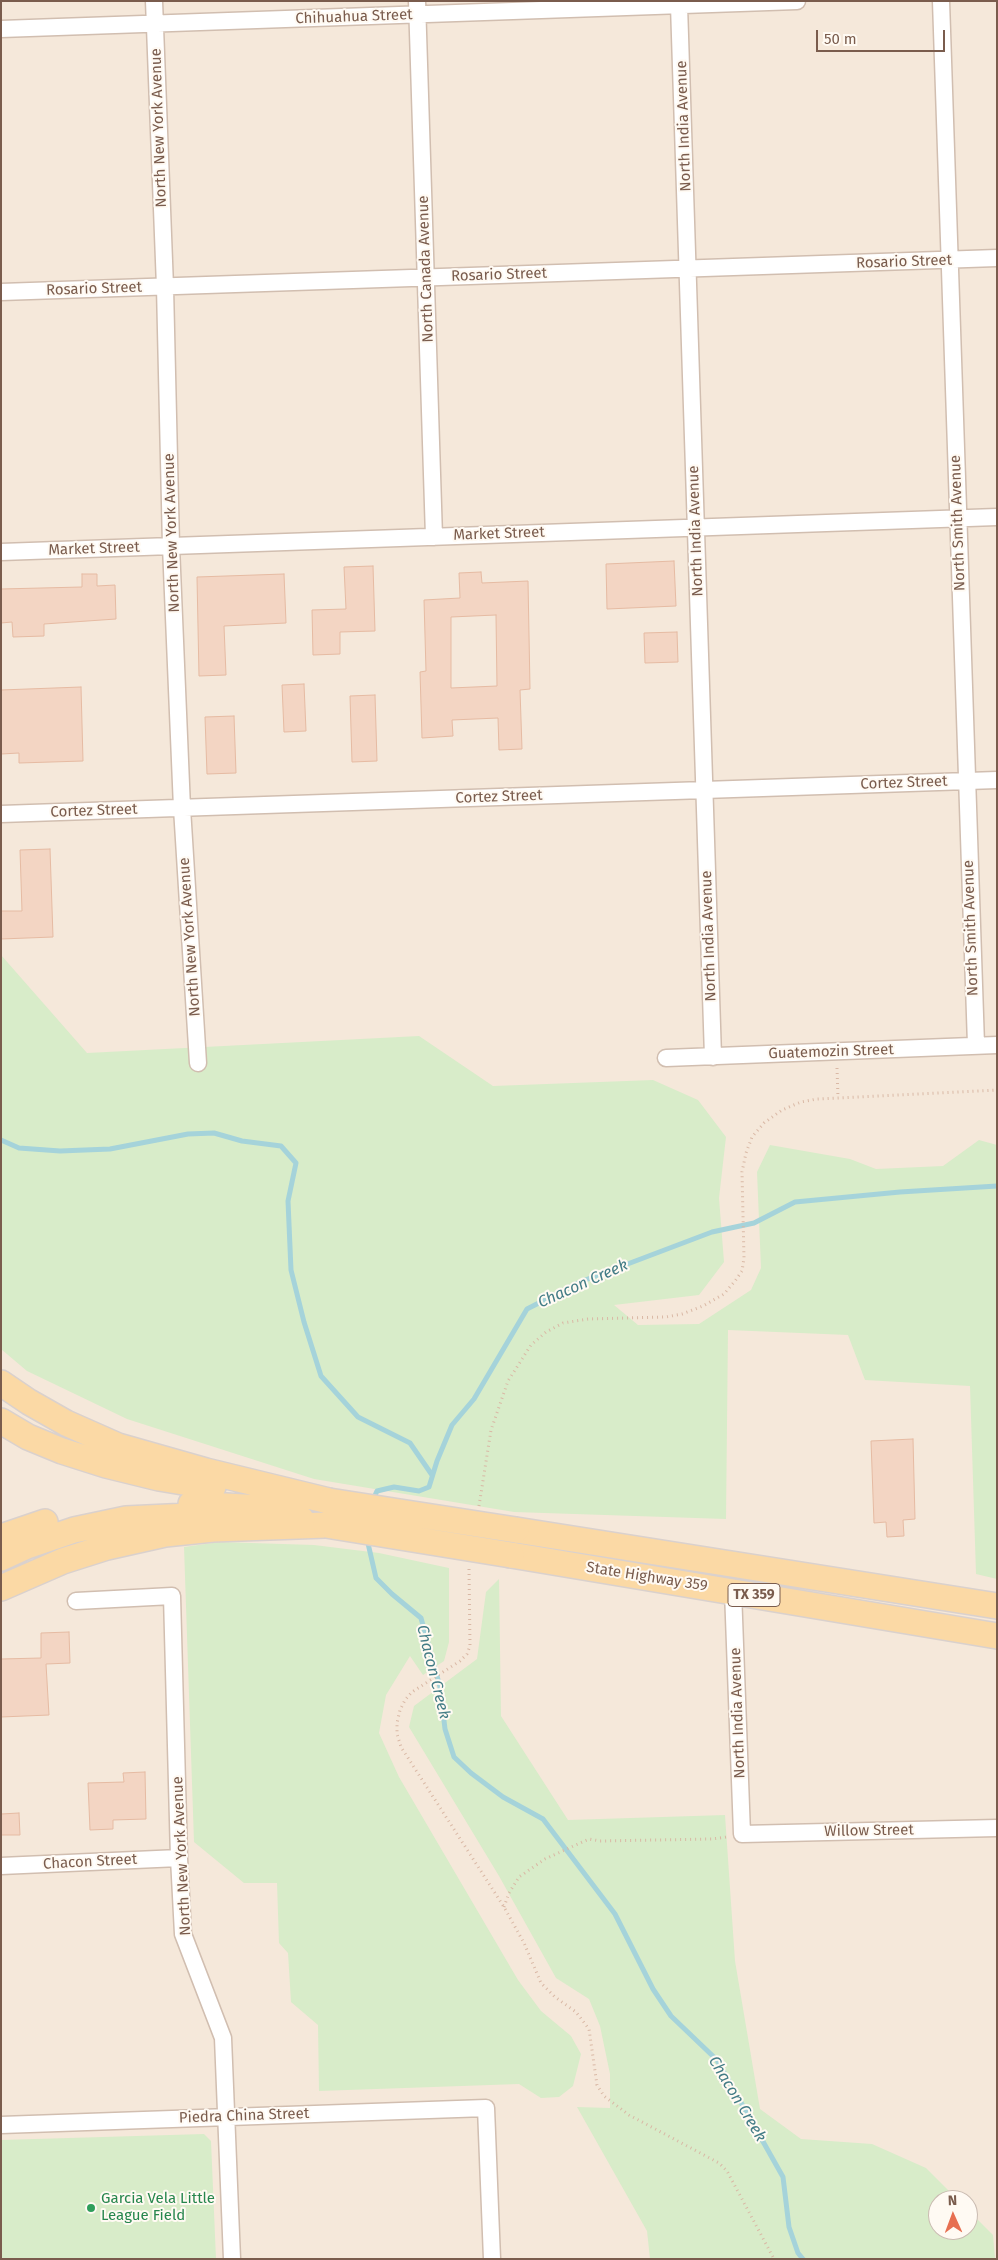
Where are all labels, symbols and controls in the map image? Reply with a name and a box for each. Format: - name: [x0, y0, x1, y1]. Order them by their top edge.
- street label: Chihuahua Street: [295, 6, 413, 28]
- scale bar: [818, 20, 947, 52]
- text: 50 m: [824, 30, 857, 48]
- street label: North New York Avenue: [147, 48, 171, 208]
- street label: North India Avenue: [673, 60, 695, 192]
- street label: North Canada Avenue: [414, 195, 438, 343]
- street label: Rosario Street: [856, 251, 952, 273]
- street label: Rosario Street: [451, 264, 547, 286]
- street label: Rosario Street: [46, 278, 142, 300]
- street label: North New York Avenue: [160, 453, 184, 613]
- street label: North Smith Avenue: [947, 455, 969, 591]
- street label: North India Avenue: [685, 465, 707, 597]
- street label: Market Street: [453, 523, 545, 545]
- street label: Market Street: [48, 538, 140, 560]
- street label: Cortez Street: [860, 772, 948, 794]
- street label: Cortez Street: [455, 786, 543, 808]
- street label: Cortez Street: [50, 800, 138, 822]
- street label: North New York Avenue: [175, 857, 205, 1017]
- street label: North Smith Avenue: [960, 860, 982, 996]
- street label: North India Avenue: [698, 870, 720, 1002]
- street label: Guatemozin Street: [768, 1041, 894, 1063]
- water label: Chacon Creek: [535, 1256, 631, 1312]
- street label: State Highway 359: [585, 1559, 709, 1595]
- road number: TX 359: [728, 1584, 780, 1606]
- water label: Chacon Creek: [412, 1623, 454, 1721]
- street label: North India Avenue: [727, 1647, 749, 1779]
- street label: North New York Avenue: [169, 1776, 195, 1936]
- street label: Willow Street: [824, 1821, 914, 1841]
- street label: Chacon Street: [42, 1851, 138, 1873]
- water label: Chacon Creek: [704, 2053, 770, 2145]
- street label: Piedra China Street: [179, 2105, 309, 2127]
- place label: Garcia Vela Little League Field: [101, 2190, 215, 2225]
- north arrow: [928, 2190, 978, 2240]
- text: N: [948, 2192, 957, 2209]
- marker: Garcia Vela Little League Field: [85, 2202, 97, 2214]

